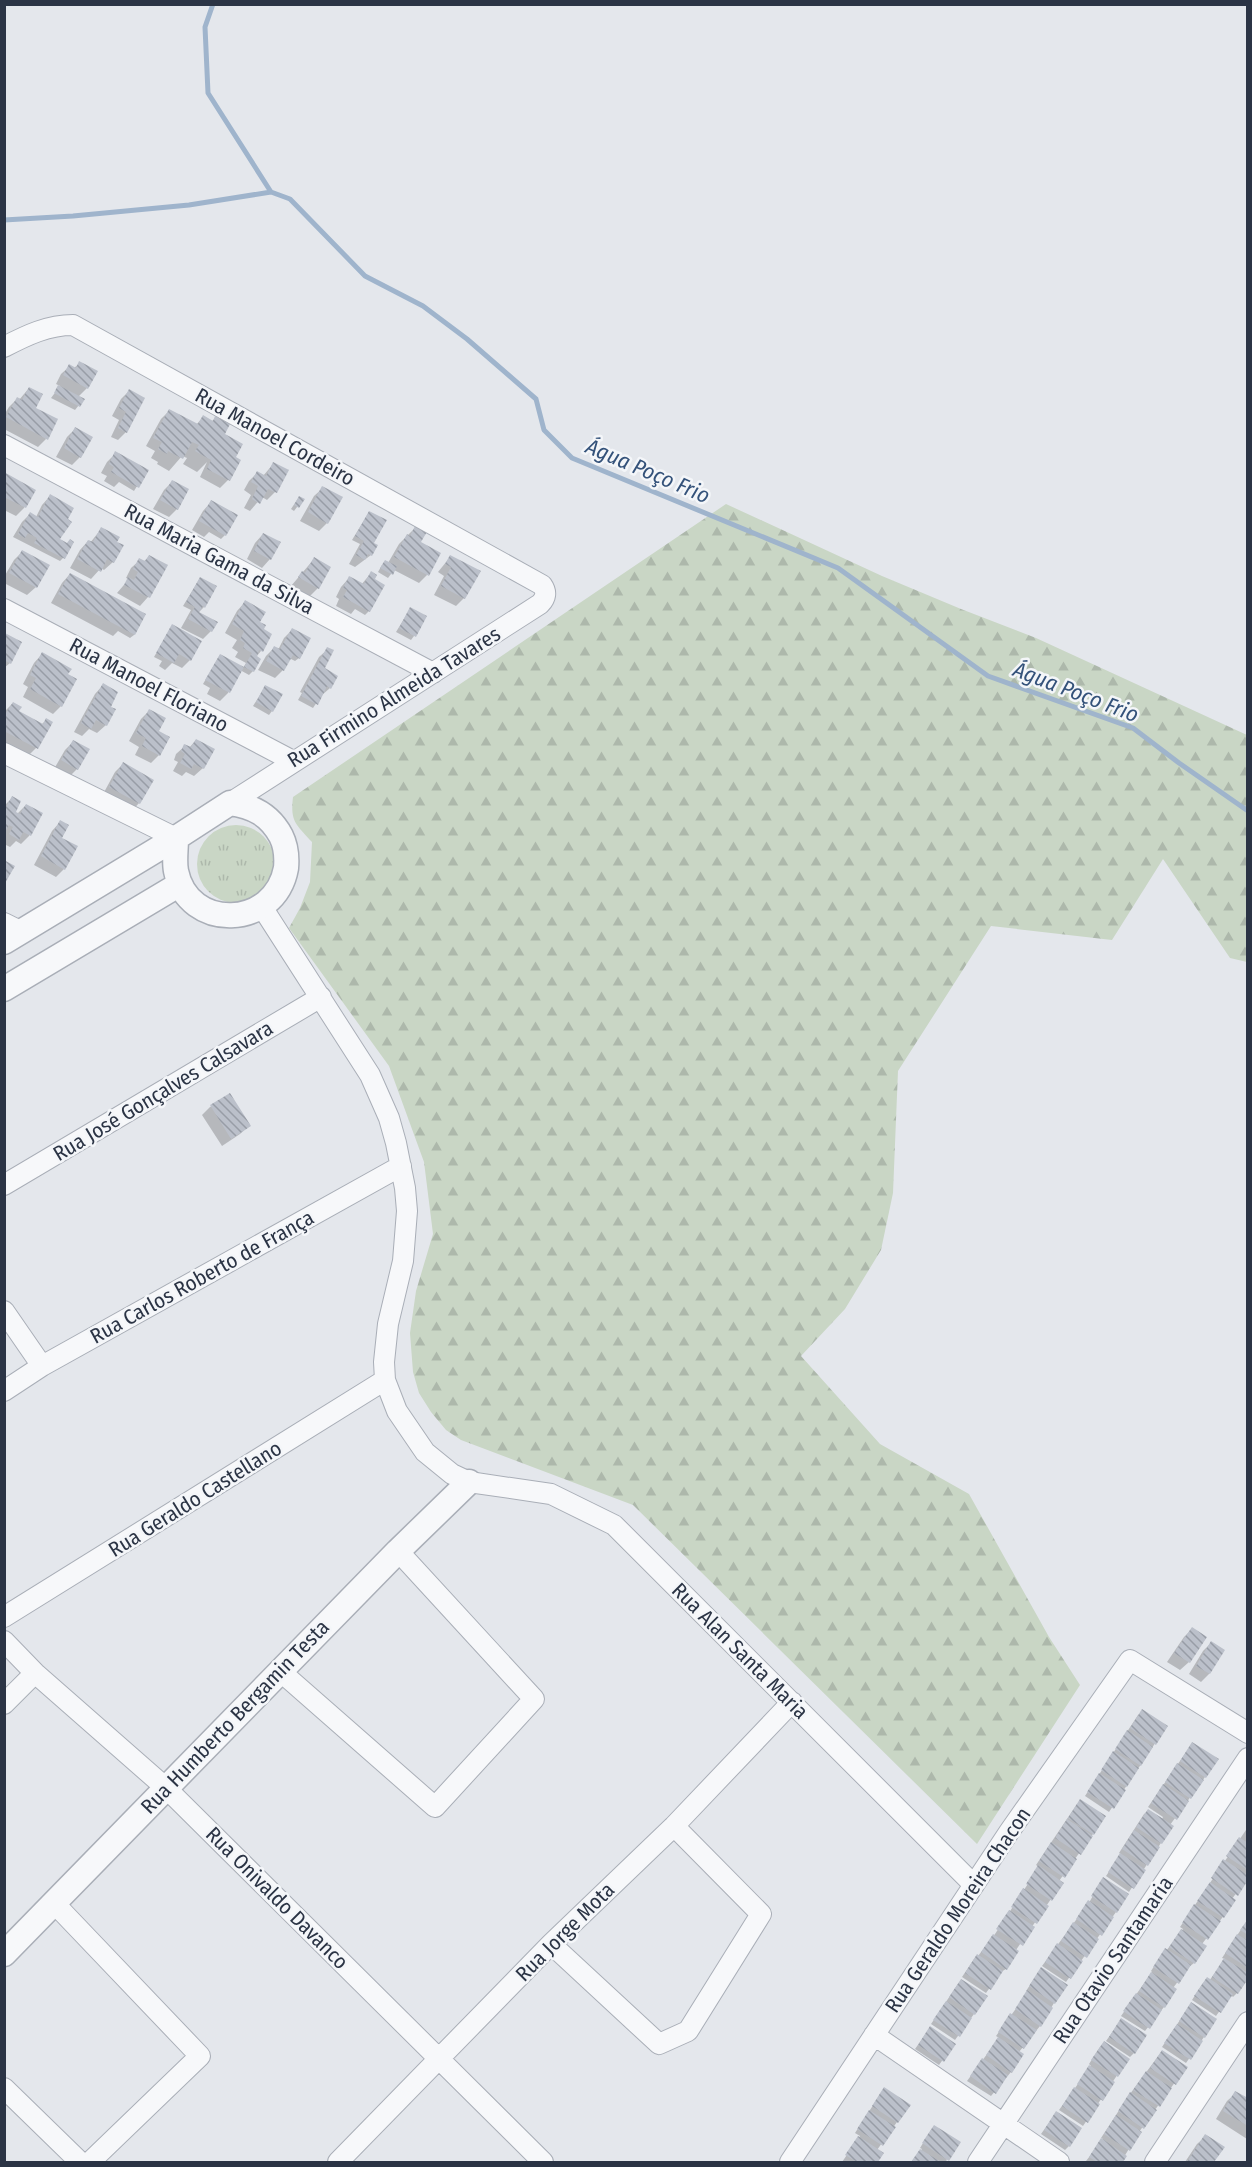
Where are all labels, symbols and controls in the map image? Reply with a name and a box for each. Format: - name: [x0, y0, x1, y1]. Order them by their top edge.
- street label: Rua Manoel Cordeiro: [191, 382, 359, 492]
- water label: Água Poço Frio: [581, 432, 714, 509]
- street label: Rua Maria Gama da Silva: [120, 498, 318, 620]
- street label: Rua Firmino Almeida Tavares: [283, 621, 505, 773]
- street label: Rua Manoel Floriano: [65, 632, 233, 738]
- water label: Água Poço Frio: [1009, 655, 1142, 728]
- street label: Rua José Gonçalves Calsavara: [48, 1015, 278, 1167]
- street label: Rua Carlos Roberto de França: [86, 1205, 318, 1349]
- street label: Rua Geraldo Castellano: [104, 1435, 286, 1563]
- street label: Rua Alan Santa Maria: [666, 1577, 814, 1725]
- street label: Rua Humberto Bergamin Testa: [135, 1614, 335, 1820]
- street label: Rua Geraldo Moreira Chacon: [879, 1802, 1037, 2018]
- street label: Rua Onivaldo Davanco: [200, 1821, 354, 1975]
- street label: Rua Otavio Santamaria: [1047, 1871, 1179, 2049]
- street label: Rua Jorge Mota: [510, 1877, 620, 1987]

